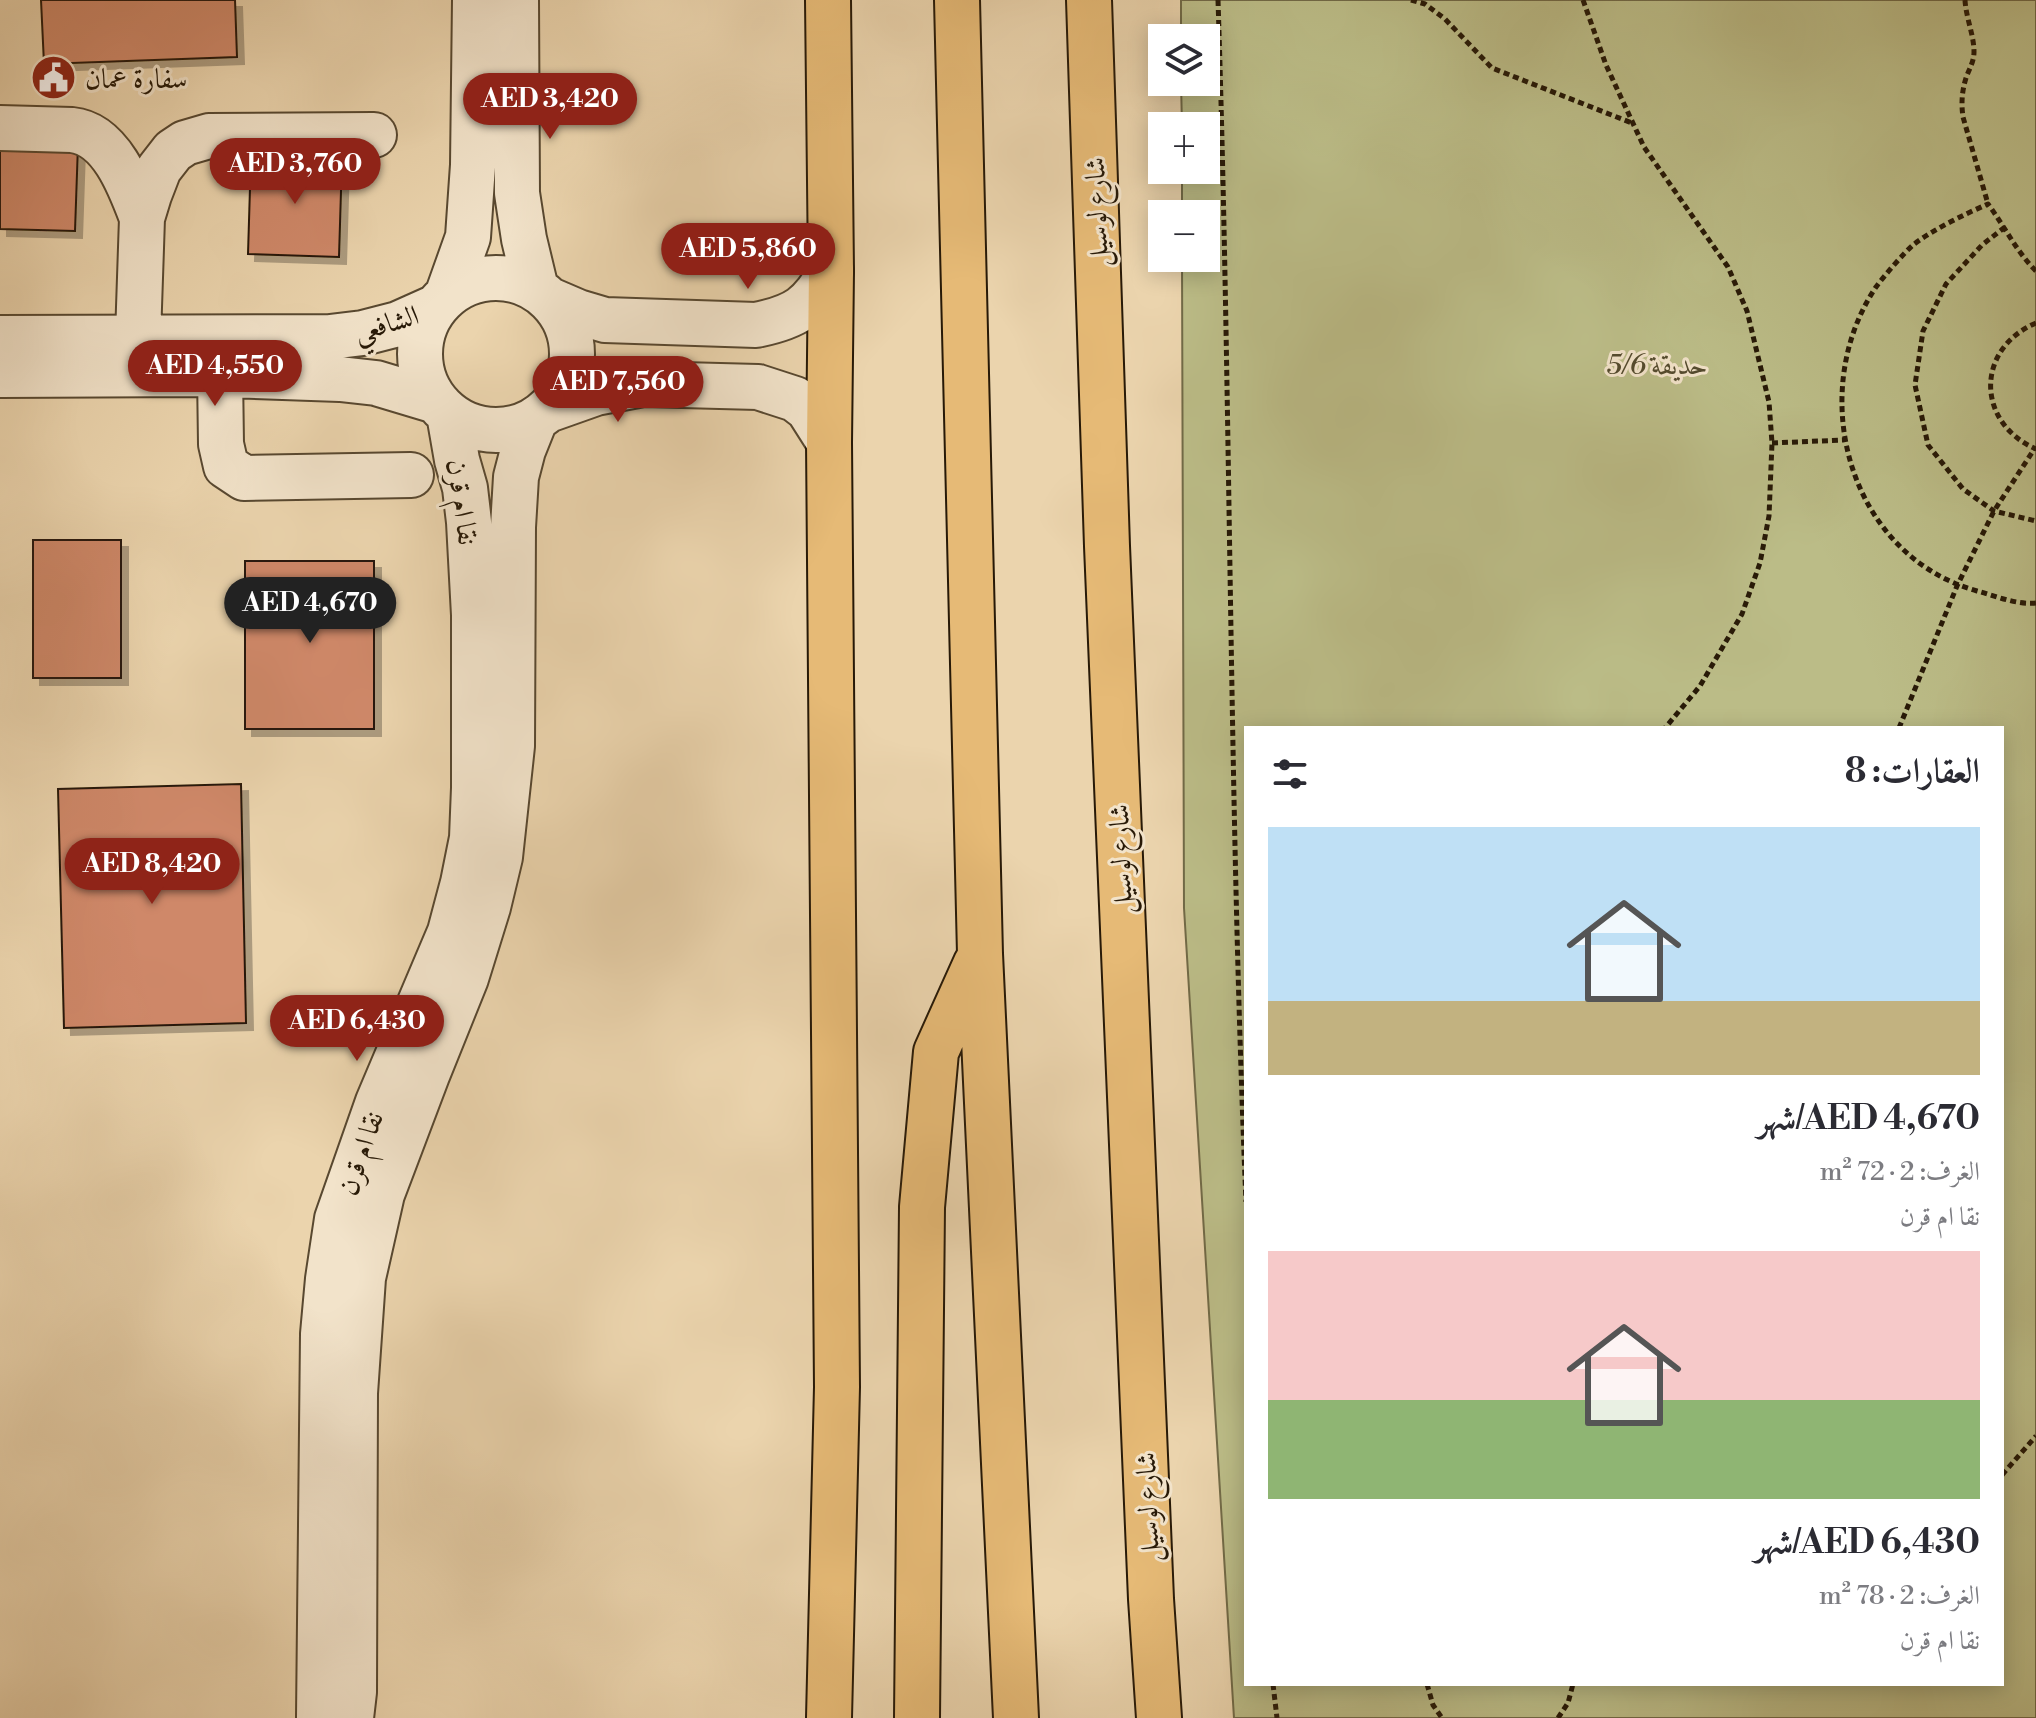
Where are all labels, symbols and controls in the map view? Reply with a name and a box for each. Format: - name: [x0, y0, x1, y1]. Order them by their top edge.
- map controls: [1148, 24, 1220, 272]
- button: layers: [1148, 24, 1220, 96]
- public building icon: سفارة عمان: [30, 54, 78, 102]
- place label: سفارة عمان: [85, 62, 187, 97]
- pin: AED 3,420: [458, 73, 642, 141]
- text: AED 3,420: [481, 83, 619, 115]
- button: +: [1148, 112, 1220, 184]
- pin: AED 3,760: [203, 138, 387, 206]
- text: AED 3,760: [228, 148, 362, 180]
- street label: شارع لوسيل: [1078, 156, 1122, 267]
- button: −: [1148, 200, 1220, 272]
- pin: AED 5,860: [656, 223, 840, 291]
- text: AED 5,860: [679, 233, 817, 265]
- street label: الشافعي: [350, 298, 425, 358]
- pin: AED 4,550: [123, 340, 307, 408]
- park label: حديقة 5/6: [1606, 348, 1708, 383]
- text: AED 4,550: [146, 350, 284, 382]
- pin: AED 7,560: [526, 356, 710, 424]
- text: AED 7,560: [550, 366, 686, 398]
- street label: نقا ام قرن: [432, 457, 485, 548]
- pin: AED 4,670: [218, 577, 402, 645]
- text: AED 4,670: [242, 587, 378, 619]
- text: العقارات: 8: [1845, 751, 1980, 793]
- icon: filters: [1268, 752, 1312, 796]
- street label: شارع لوسيل: [1102, 803, 1146, 914]
- pin: AED 8,420: [60, 838, 244, 906]
- text: AED 8,420: [83, 848, 221, 880]
- icon: home: [1552, 879, 1696, 1023]
- pin: AED 6,430: [265, 995, 449, 1063]
- text: AED 6,430: [288, 1005, 426, 1037]
- text: AED 4,670/شهر: [1757, 1098, 1980, 1140]
- street label: نقا ام قرن: [331, 1107, 398, 1202]
- text: الغرف: 2 · 72 m²: [1820, 1156, 1980, 1188]
- text: نقا ام قرن: [1900, 1201, 1980, 1233]
- icon: home: [1552, 1303, 1696, 1447]
- street label: شارع لوسيل: [1129, 1451, 1173, 1562]
- text: AED 6,430/شهر: [1754, 1522, 1980, 1564]
- text: الغرف: 2 · 78 m²: [1819, 1580, 1980, 1612]
- text: نقا ام قرن: [1900, 1625, 1980, 1657]

